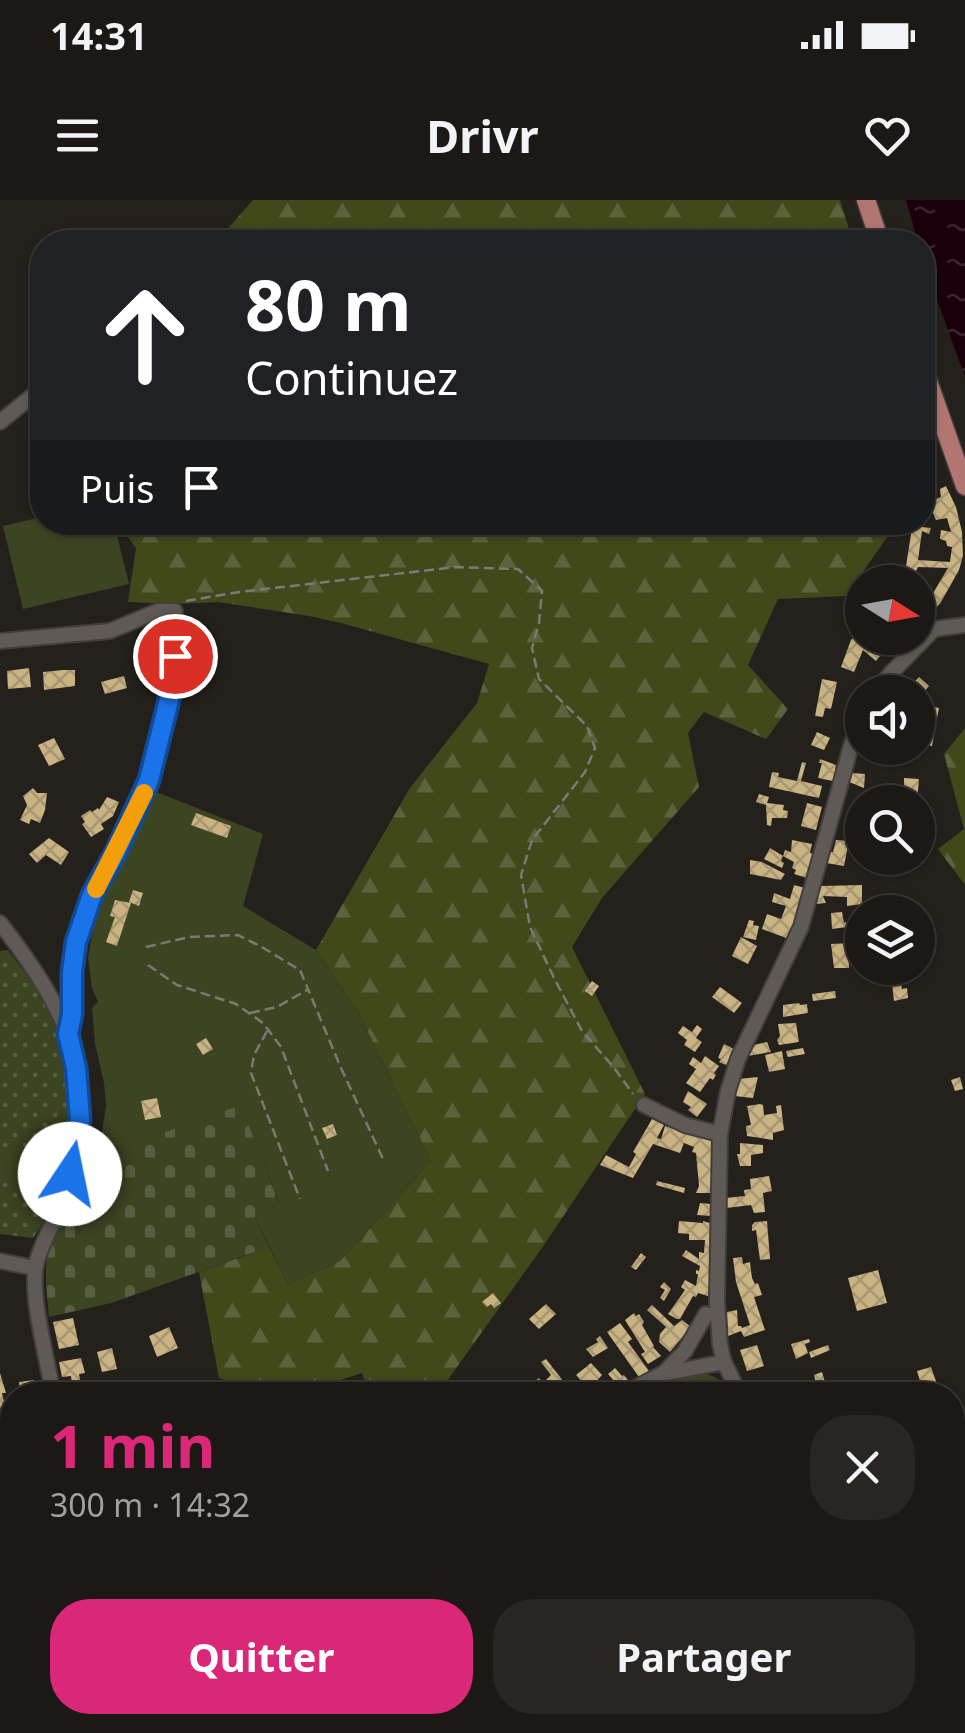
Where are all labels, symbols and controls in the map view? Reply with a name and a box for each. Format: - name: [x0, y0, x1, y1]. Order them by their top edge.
- text: 14:31: [50, 9, 148, 61]
- text: Drivr: [426, 105, 539, 166]
- icon: menu: [50, 108, 105, 163]
- icon: heart: [860, 108, 915, 163]
- text: 80 m: [245, 256, 412, 352]
- icon: ahead: [80, 270, 210, 400]
- text: Continuez: [245, 347, 458, 408]
- icon: arrive: [174, 460, 229, 515]
- text: Puis: [80, 462, 154, 514]
- north arrow: [845, 565, 935, 655]
- map controls: [845, 565, 935, 985]
- pin: [133, 614, 218, 699]
- icon: arrive: [148, 629, 203, 684]
- button: sound: [845, 675, 935, 765]
- button: search: [845, 785, 935, 875]
- button: layers: [845, 895, 935, 985]
- position arrow: [18, 1122, 122, 1226]
- text: 1 min: [50, 1404, 215, 1486]
- button: close: [810, 1415, 915, 1520]
- text: 300 m · 14:32: [50, 1483, 250, 1526]
- button: Quitter: [50, 1599, 473, 1714]
- button: Partager: [493, 1599, 915, 1714]

